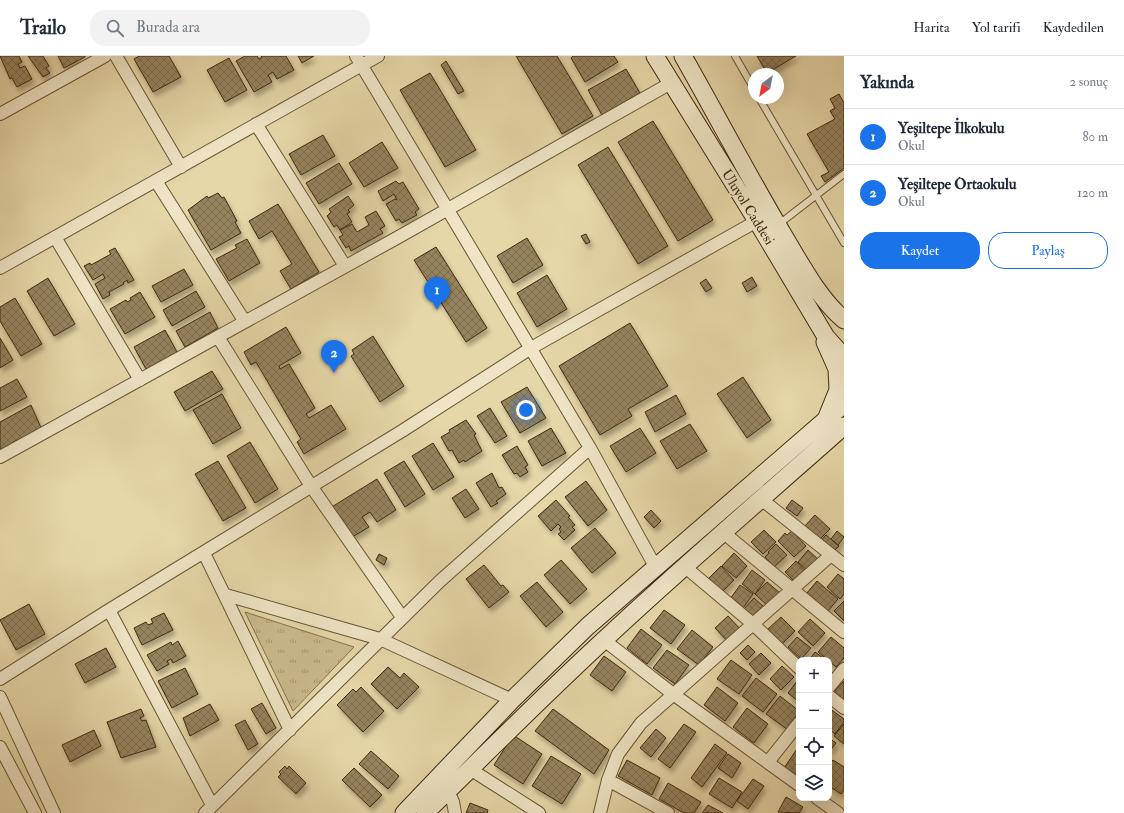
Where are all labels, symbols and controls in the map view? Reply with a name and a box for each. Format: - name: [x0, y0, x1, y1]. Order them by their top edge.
- search box: [90, 10, 370, 46]
- text: Trailo: [20, 16, 66, 40]
- icon: search: [104, 17, 126, 39]
- text: Burada ara: [136, 18, 200, 37]
- text: Harita: [913, 19, 950, 36]
- text: Yol tarifi: [972, 19, 1021, 36]
- text: Kaydedilen: [1043, 19, 1104, 36]
- north arrow: [748, 68, 784, 104]
- text: Yakında: [860, 72, 914, 93]
- text: 2 sonuç: [1069, 74, 1108, 90]
- text: Yeşiltepe İlkokulu: [898, 119, 1005, 138]
- text: 1: [871, 129, 875, 145]
- text: 80 m: [1082, 129, 1108, 145]
- text: Okul: [898, 138, 925, 154]
- street label: Uluyol Caddesi: [717, 166, 778, 249]
- text: Yeşiltepe Ortaokulu: [898, 175, 1017, 194]
- text: 2: [870, 185, 876, 201]
- text: 120 m: [1077, 185, 1108, 201]
- text: Okul: [898, 194, 925, 210]
- button: Kaydet: [860, 232, 980, 269]
- button: Paylaş: [988, 232, 1108, 269]
- pin: 1: [424, 277, 450, 310]
- pin: 2: [321, 340, 347, 373]
- your location: [516, 400, 536, 420]
- map controls: [796, 657, 832, 801]
- button: +: [796, 657, 832, 693]
- button: −: [796, 693, 832, 729]
- button: locate: [796, 729, 832, 765]
- button: layers: [796, 765, 832, 801]

